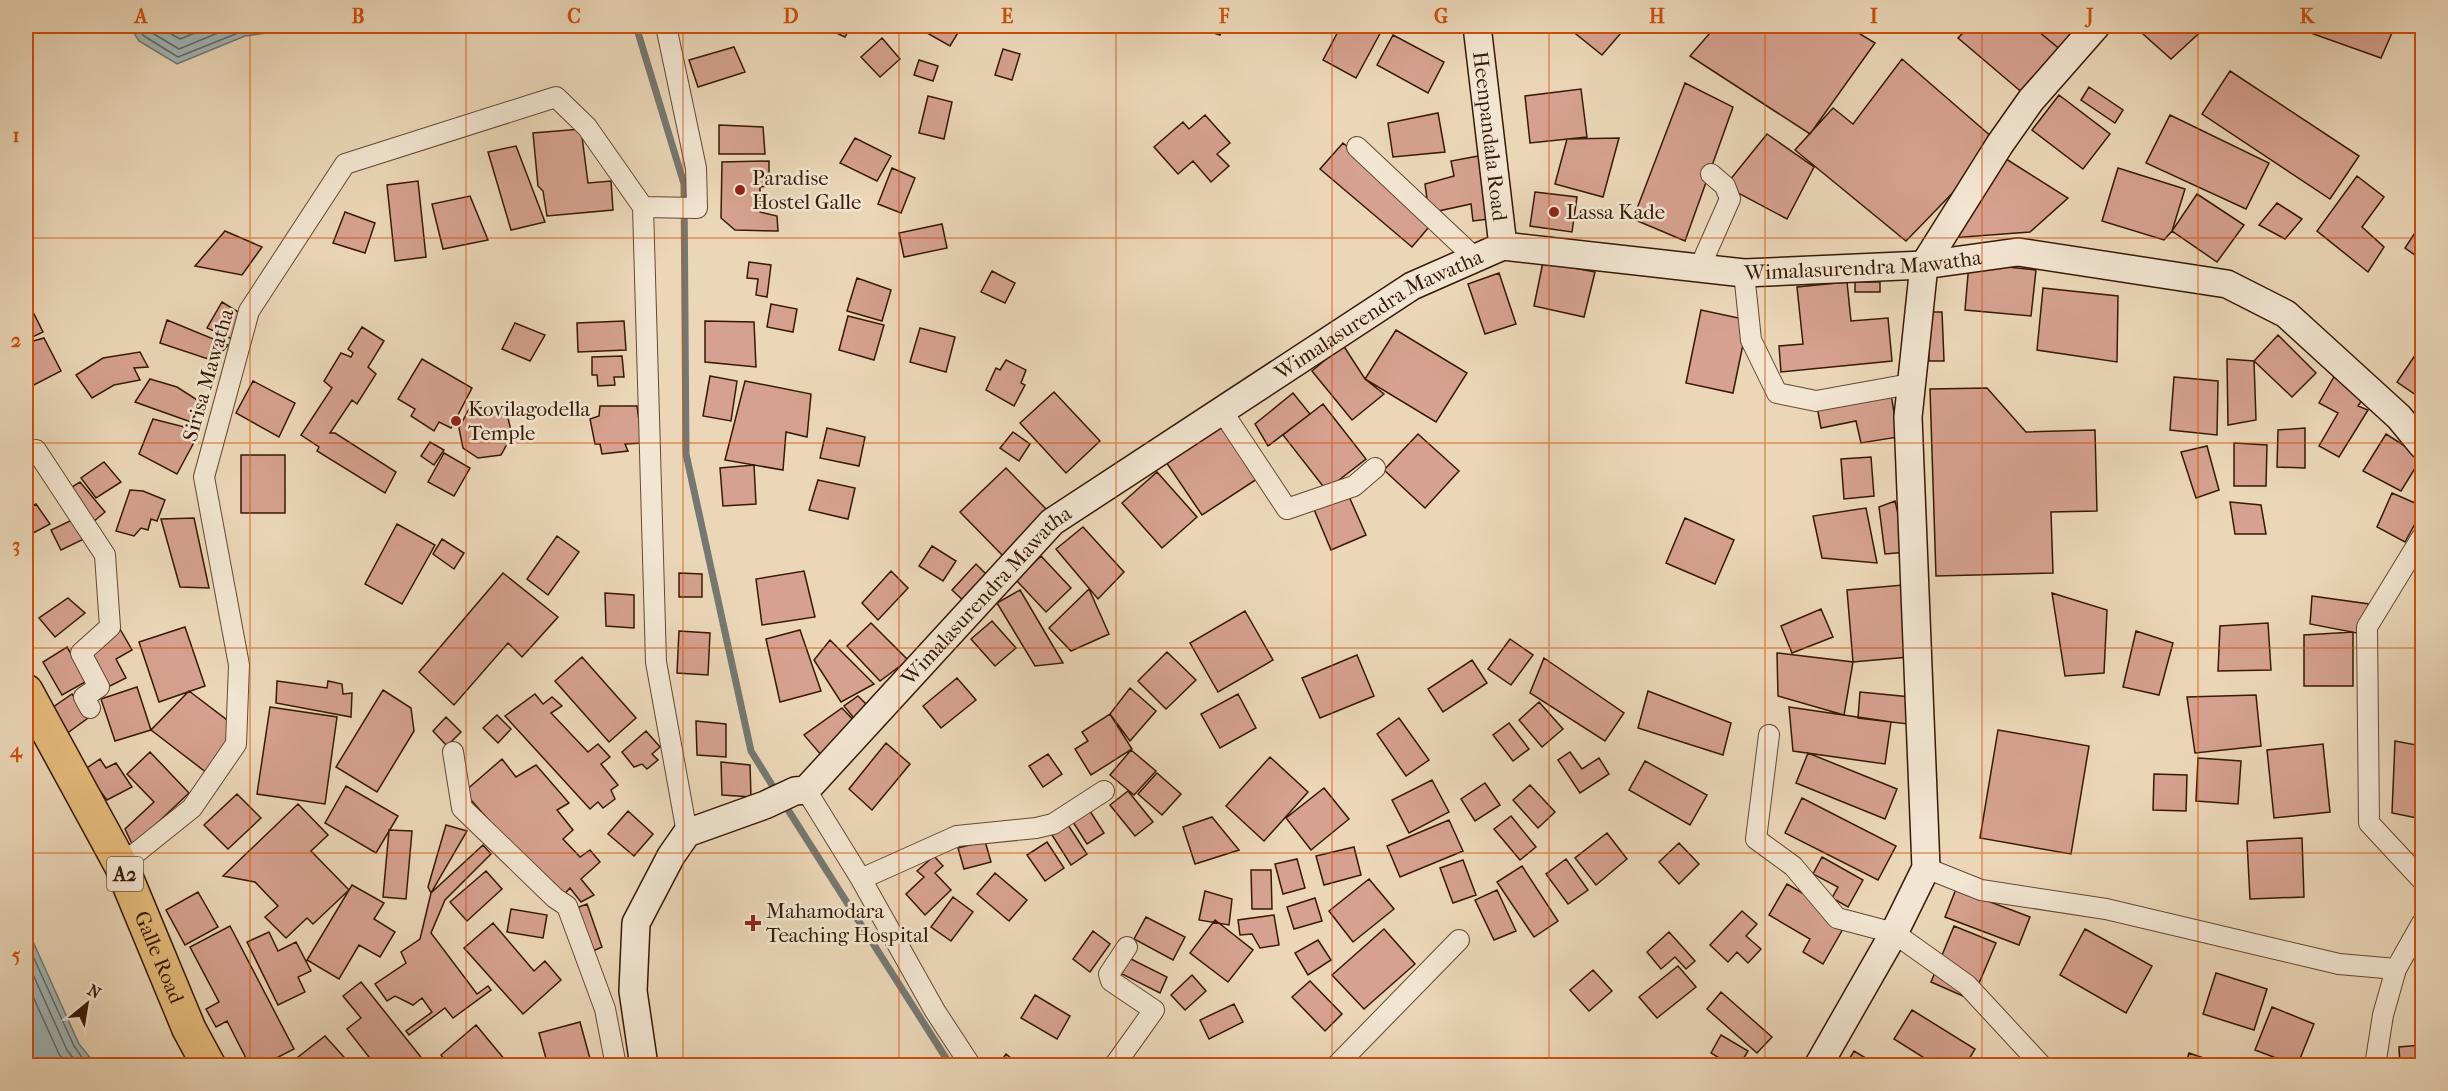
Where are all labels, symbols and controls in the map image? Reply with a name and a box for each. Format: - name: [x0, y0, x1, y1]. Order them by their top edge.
- text: A: [133, 5, 149, 28]
- text: B: [351, 5, 365, 28]
- text: C: [567, 5, 581, 28]
- text: D: [783, 5, 799, 28]
- text: E: [1001, 5, 1013, 28]
- text: F: [1218, 5, 1230, 28]
- text: G: [1434, 5, 1448, 28]
- text: H: [1649, 5, 1665, 28]
- text: I: [1870, 5, 1878, 28]
- text: J: [2084, 5, 2094, 28]
- text: K: [2300, 5, 2316, 28]
- street label: Heenpandala Road: [1468, 50, 1512, 223]
- text: 1: [12, 124, 20, 147]
- place label: Paradise Hostel Galle: [752, 166, 861, 214]
- marker: Paradise Hostel Galle: [733, 183, 747, 197]
- place label: Lassa Kade: [1566, 200, 1665, 224]
- marker: Lassa Kade: [1547, 205, 1561, 219]
- street label: Wimalasurendra Mawatha: [1269, 244, 1487, 385]
- street label: Wimalasurendra Mawatha: [1743, 245, 1983, 285]
- street label: Sirisa Mawatha: [178, 306, 238, 444]
- text: 2: [11, 329, 21, 352]
- place label: Kovilagodella Temple: [468, 397, 591, 445]
- marker: Kovilagodella Temple: [449, 414, 463, 428]
- street label: Wimalasurendra Mawatha: [896, 501, 1076, 691]
- text: 3: [12, 534, 20, 557]
- text: 4: [9, 739, 23, 763]
- road number: A2: [107, 857, 143, 891]
- place label: Mahamodara Teaching Hospital: [766, 899, 929, 947]
- street label: Galle Road: [129, 907, 189, 1007]
- marker: Mahamodara Teaching Hospital: [744, 914, 762, 932]
- text: 5: [12, 944, 21, 967]
- north arrow: [57, 974, 117, 1034]
- text: N: [84, 980, 105, 1003]

